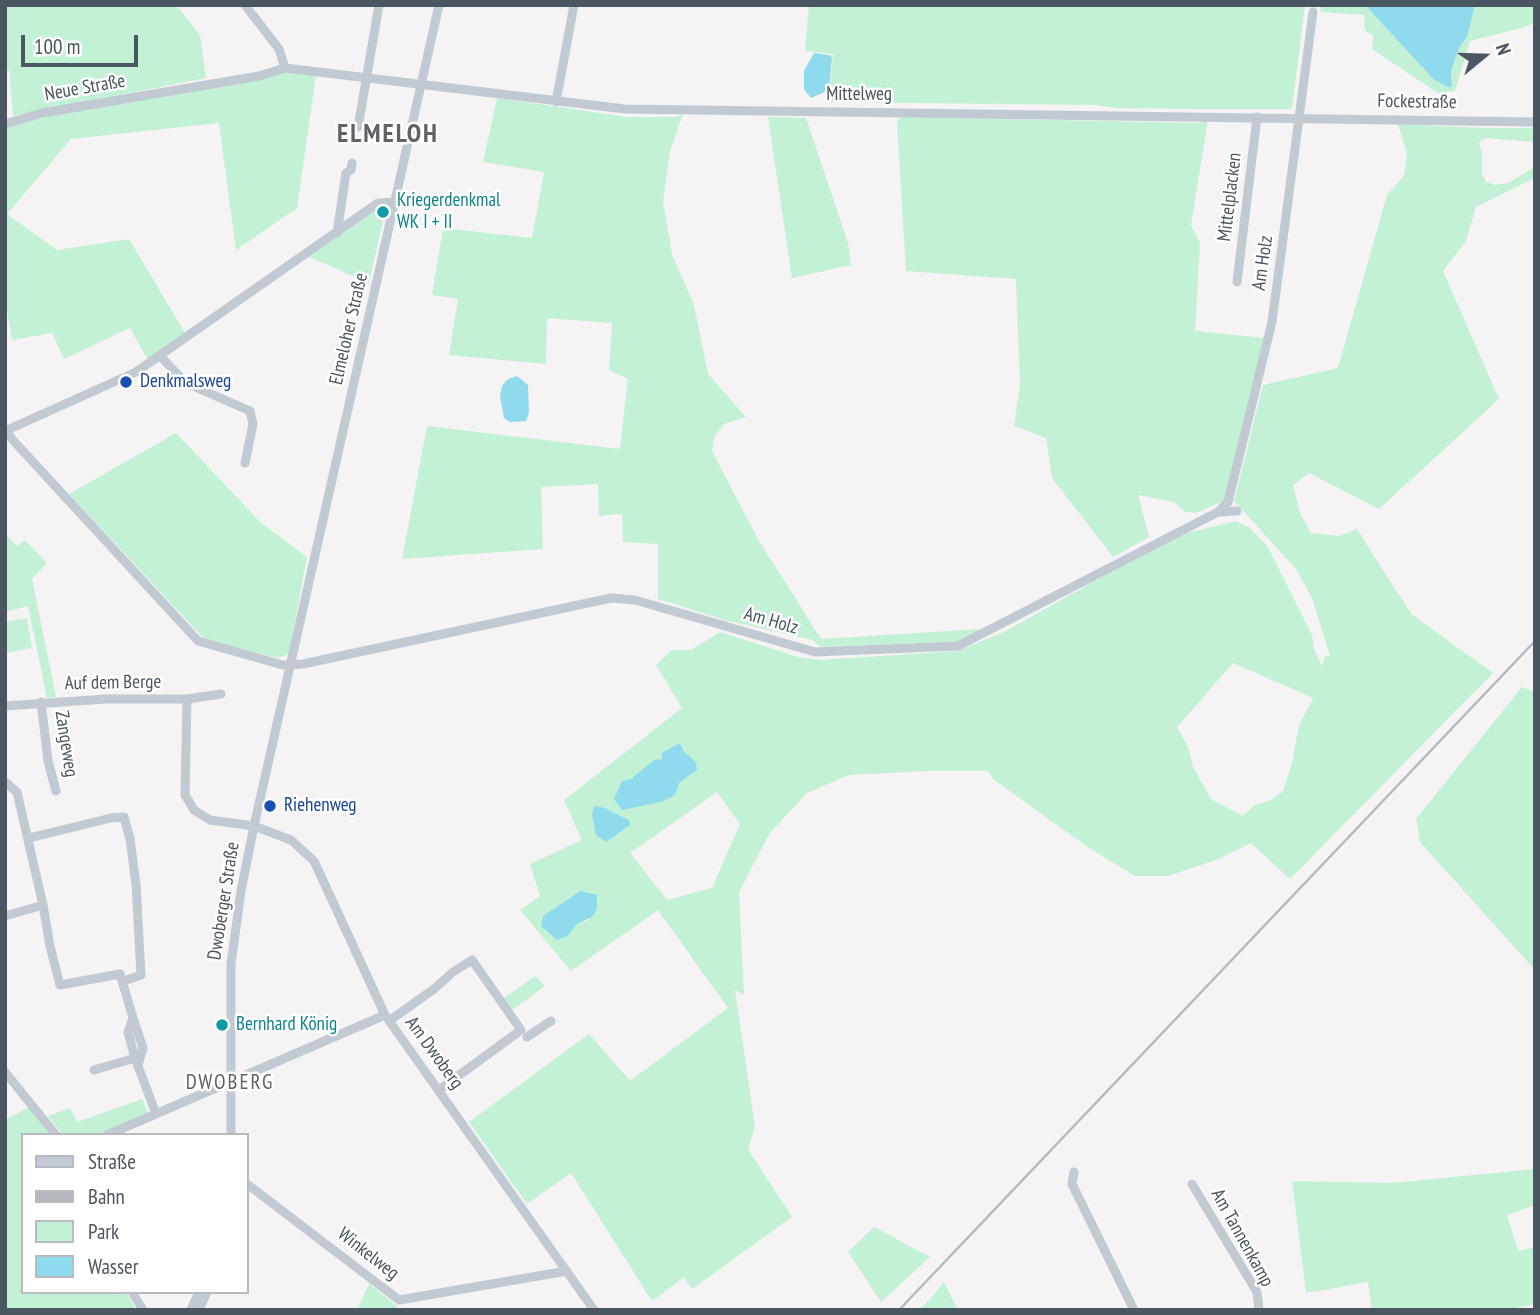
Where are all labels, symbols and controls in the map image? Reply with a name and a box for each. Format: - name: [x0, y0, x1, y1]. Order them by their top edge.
- scale bar: [24, 21, 142, 65]
- north arrow: [1449, 21, 1519, 91]
- text: 100 m: [34, 33, 80, 60]
- text: N: [1491, 40, 1517, 58]
- street label: Neue Straße: [43, 70, 127, 106]
- street label: Mittelweg: [826, 84, 892, 106]
- street label: Fockestraße: [1377, 90, 1457, 114]
- district label: ELMELOH: [338, 119, 438, 151]
- street label: Mittelplacken: [1213, 151, 1247, 243]
- place label: Kriegerdenkmal WK I + II: [397, 190, 500, 234]
- marker: Kriegerdenkmal WK I + II: [375, 204, 391, 220]
- street label: Am Holz: [1248, 234, 1278, 292]
- street label: Elmeloher Straße: [325, 271, 373, 387]
- place label: Denkmalsweg: [140, 371, 231, 393]
- marker: Denkmalsweg: [118, 374, 134, 390]
- street label: Am Holz: [741, 602, 801, 640]
- street label: Auf dem Berge: [64, 671, 162, 695]
- street label: Zangeweg: [50, 709, 82, 779]
- place label: Riehenweg: [284, 795, 357, 817]
- marker: Riehenweg: [262, 798, 278, 814]
- street label: Dwoberger Straße: [203, 840, 245, 962]
- street label: Am Dwoberg: [400, 1012, 468, 1094]
- place label: Bernhard König: [236, 1014, 337, 1036]
- marker: Bernhard König: [214, 1017, 230, 1033]
- district label: DWOBERG: [187, 1070, 273, 1096]
- legend: [21, 1133, 248, 1294]
- text: Straße: [88, 1148, 136, 1175]
- text: Bahn: [88, 1183, 125, 1210]
- street label: Am Tannenkamp: [1206, 1185, 1278, 1291]
- text: Park: [88, 1218, 119, 1245]
- street label: Winkelweg: [333, 1223, 403, 1285]
- text: Wasser: [88, 1253, 138, 1280]

